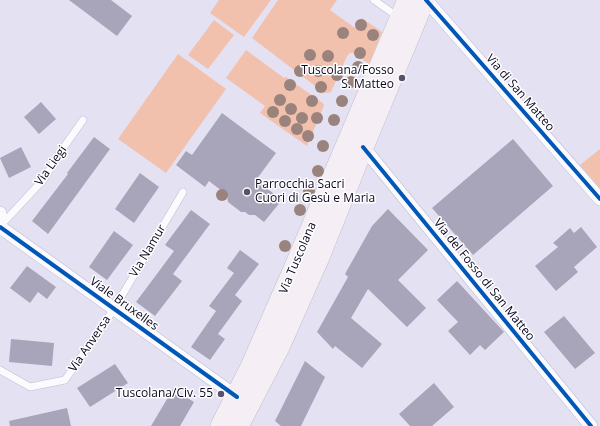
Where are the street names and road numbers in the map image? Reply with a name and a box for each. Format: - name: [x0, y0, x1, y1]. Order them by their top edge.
- street label: Via di San Matteo: [483, 52, 557, 134]
- street label: Via Liegi: [32, 143, 70, 189]
- street label: Via del Fosso di San Matteo: [430, 216, 538, 344]
- street label: Via Tuscolana: [276, 220, 320, 296]
- street label: Via Namur: [127, 222, 169, 280]
- street label: Viale Bruxelles: [87, 274, 161, 334]
- street label: Via Anversa: [66, 313, 114, 375]

